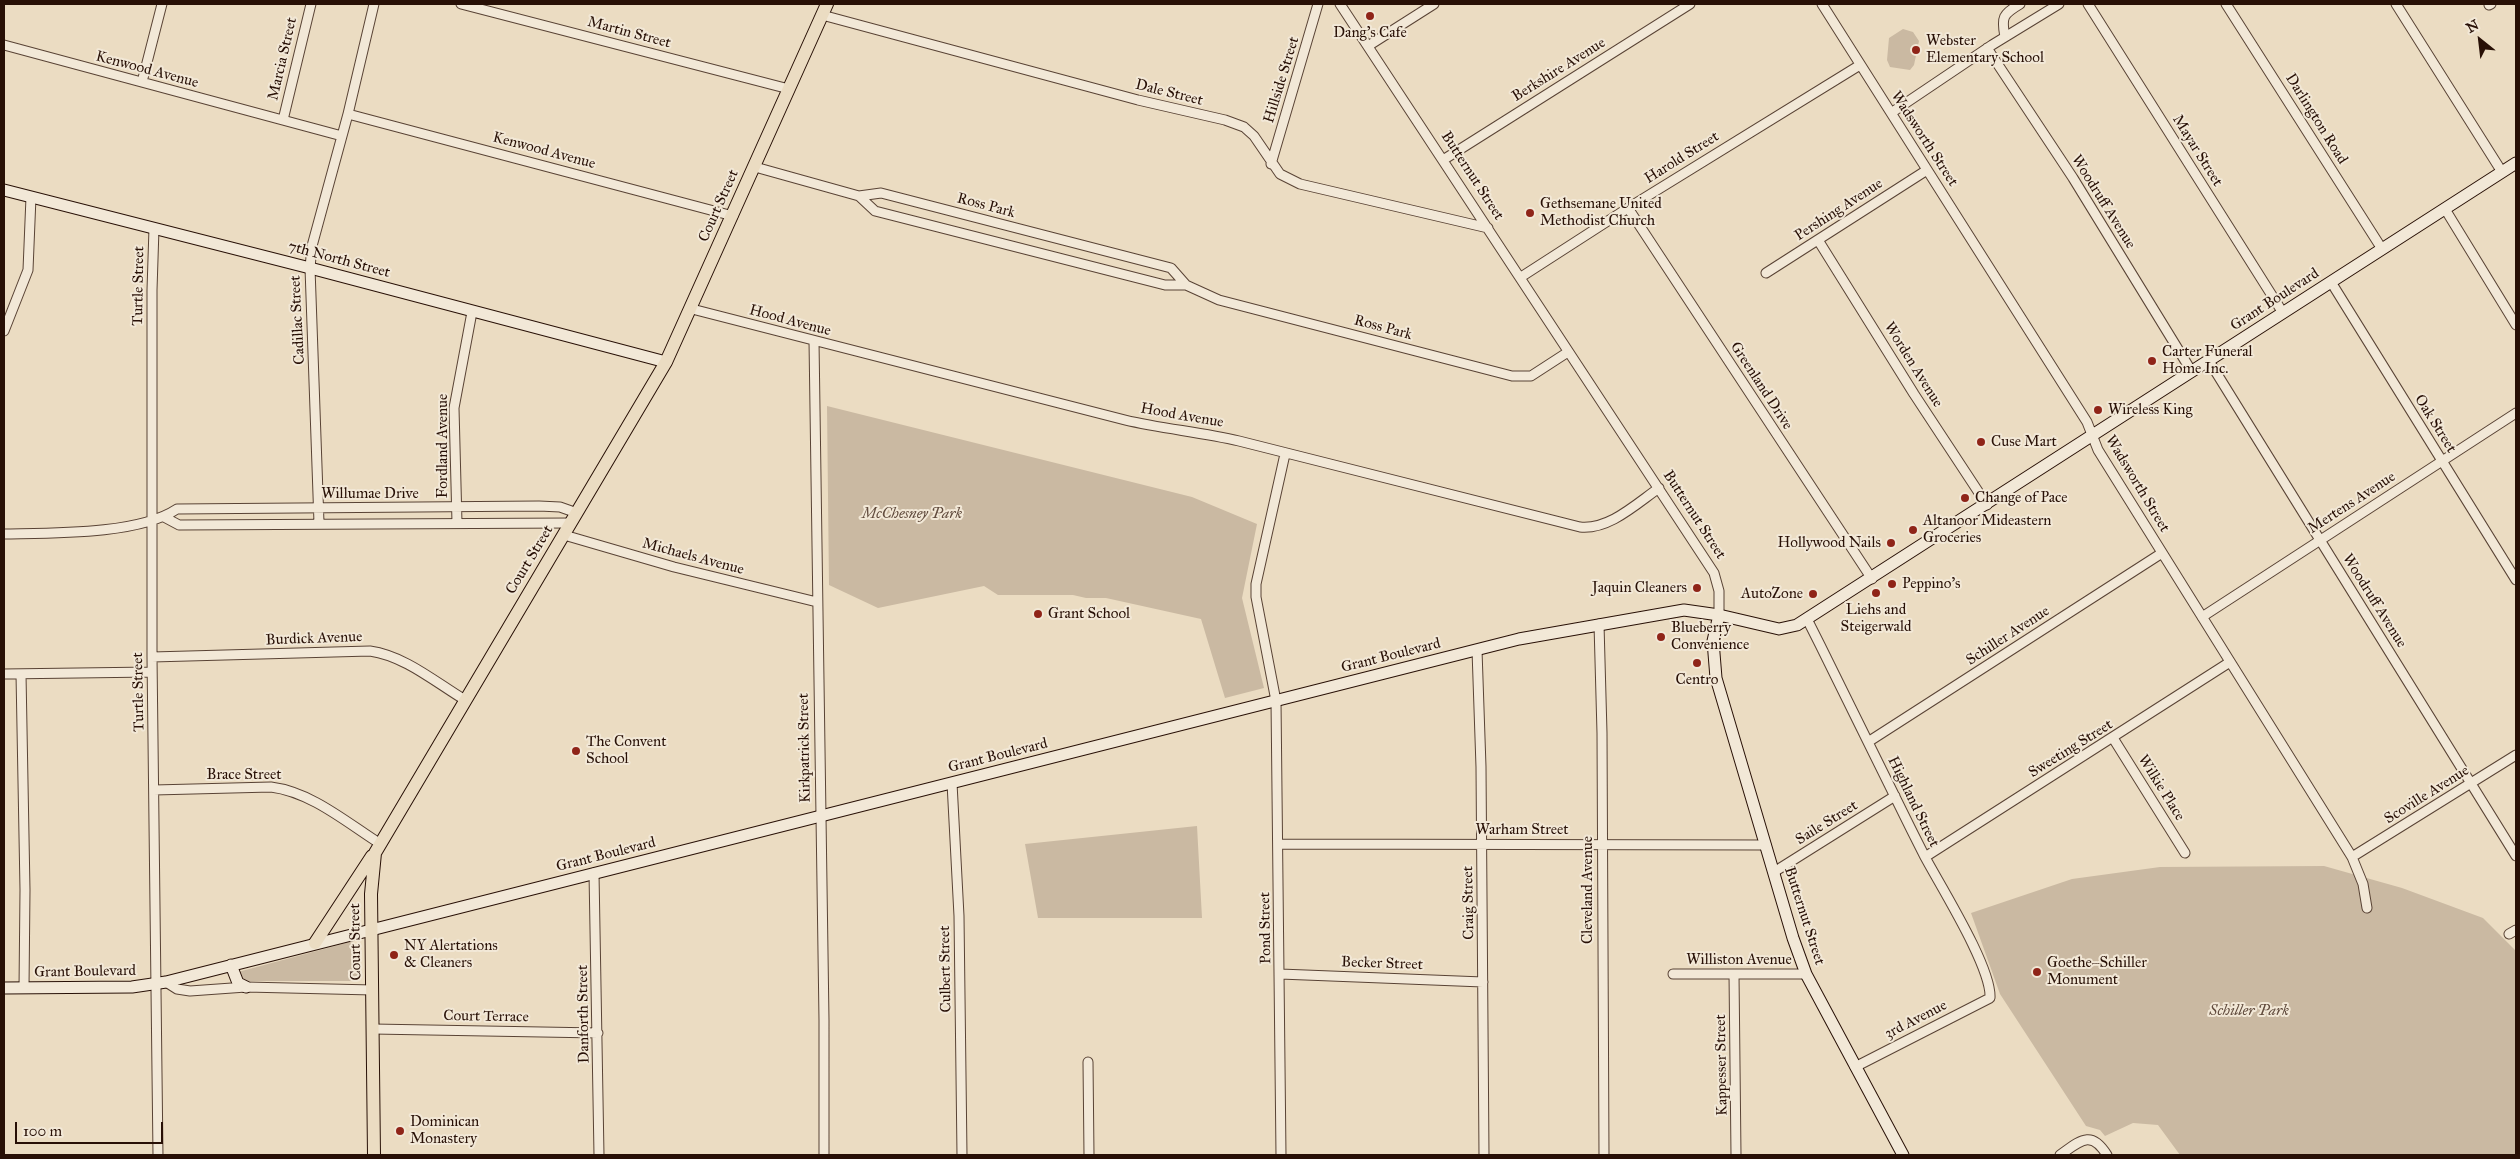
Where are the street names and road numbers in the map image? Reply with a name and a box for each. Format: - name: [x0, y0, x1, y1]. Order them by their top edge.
- street label: Martin Street: [585, 13, 673, 53]
- street label: Marcia Street: [265, 16, 301, 102]
- street label: Berkshire Avenue: [1509, 34, 1609, 106]
- street label: Hillside Street: [1260, 35, 1304, 125]
- street label: Kenwood Avenue: [94, 48, 200, 92]
- street label: Darlington Road: [2281, 70, 2351, 168]
- street label: Dale Street: [1133, 76, 1205, 110]
- street label: Wadsworth Street: [1887, 88, 1961, 190]
- street label: Mayar Street: [2168, 112, 2226, 190]
- street label: Butternut Street: [1437, 128, 1507, 224]
- street label: Harold Street: [1641, 128, 1723, 188]
- street label: Kenwood Avenue: [491, 129, 597, 173]
- street label: Woodruff Avenue: [2067, 152, 2139, 252]
- street label: Court Street: [695, 167, 743, 245]
- street label: Pershing Avenue: [1792, 175, 1886, 245]
- street label: Ross Park: [955, 190, 1017, 222]
- street label: 7th North Street: [286, 238, 392, 282]
- street label: Turtle Street: [129, 246, 149, 326]
- street label: Grant Boulevard: [2227, 265, 2323, 335]
- street label: Cadillac Street: [287, 275, 309, 365]
- street label: Hood Avenue: [747, 301, 833, 341]
- street label: Ross Park: [1352, 312, 1414, 344]
- street label: Worden Avenue: [1880, 319, 1946, 411]
- street label: Greenland Drive: [1726, 339, 1796, 433]
- street label: Oak Street: [2410, 392, 2460, 456]
- street label: Fordland Avenue: [434, 394, 452, 498]
- street label: Hood Avenue: [1139, 400, 1225, 432]
- street label: Wadsworth Street: [2101, 432, 2173, 536]
- street label: Butternut Street: [1659, 467, 1729, 563]
- street label: Mertens Avenue: [2305, 468, 2399, 538]
- street label: Willumae Drive: [321, 485, 419, 503]
- street label: Court Street: [502, 522, 558, 598]
- street label: Michaels Avenue: [640, 535, 746, 579]
- street label: Woodruff Avenue: [2338, 551, 2410, 651]
- street label: Schiller Avenue: [1963, 602, 2053, 670]
- street label: Burdick Avenue: [265, 628, 363, 650]
- street label: Grant Boulevard: [1339, 635, 1443, 677]
- street label: Turtle Street: [129, 652, 149, 732]
- street label: Kirkpatrick Street: [795, 693, 815, 803]
- street label: Sweeting Street: [2026, 716, 2116, 782]
- street label: Grant Boulevard: [946, 735, 1050, 777]
- street label: Wilkie Place: [2134, 752, 2188, 824]
- street label: Highland Street: [1883, 754, 1943, 850]
- street label: Scoville Avenue: [2381, 762, 2473, 828]
- street label: Brace Street: [207, 766, 281, 784]
- street label: Saile Street: [1793, 797, 1861, 849]
- street label: Warham Street: [1475, 821, 1569, 839]
- street label: Grant Boulevard: [554, 834, 658, 876]
- street label: Cleveland Avenue: [1579, 836, 1597, 944]
- street label: Butternut Street: [1780, 865, 1828, 967]
- street label: Craig Street: [1459, 866, 1479, 940]
- street label: Pond Street: [1256, 892, 1276, 964]
- street label: Court Street: [346, 903, 366, 981]
- street label: Culbert Street: [936, 925, 956, 1013]
- street label: Williston Avenue: [1686, 951, 1792, 969]
- street label: Becker Street: [1341, 954, 1423, 974]
- street label: Grant Boulevard: [34, 962, 136, 982]
- street label: Danforth Street: [574, 965, 594, 1063]
- street label: 3rd Avenue: [1882, 997, 1950, 1043]
- street label: Court Terrace: [443, 1007, 529, 1027]
- street label: Kappesser Street: [1712, 1014, 1732, 1116]

